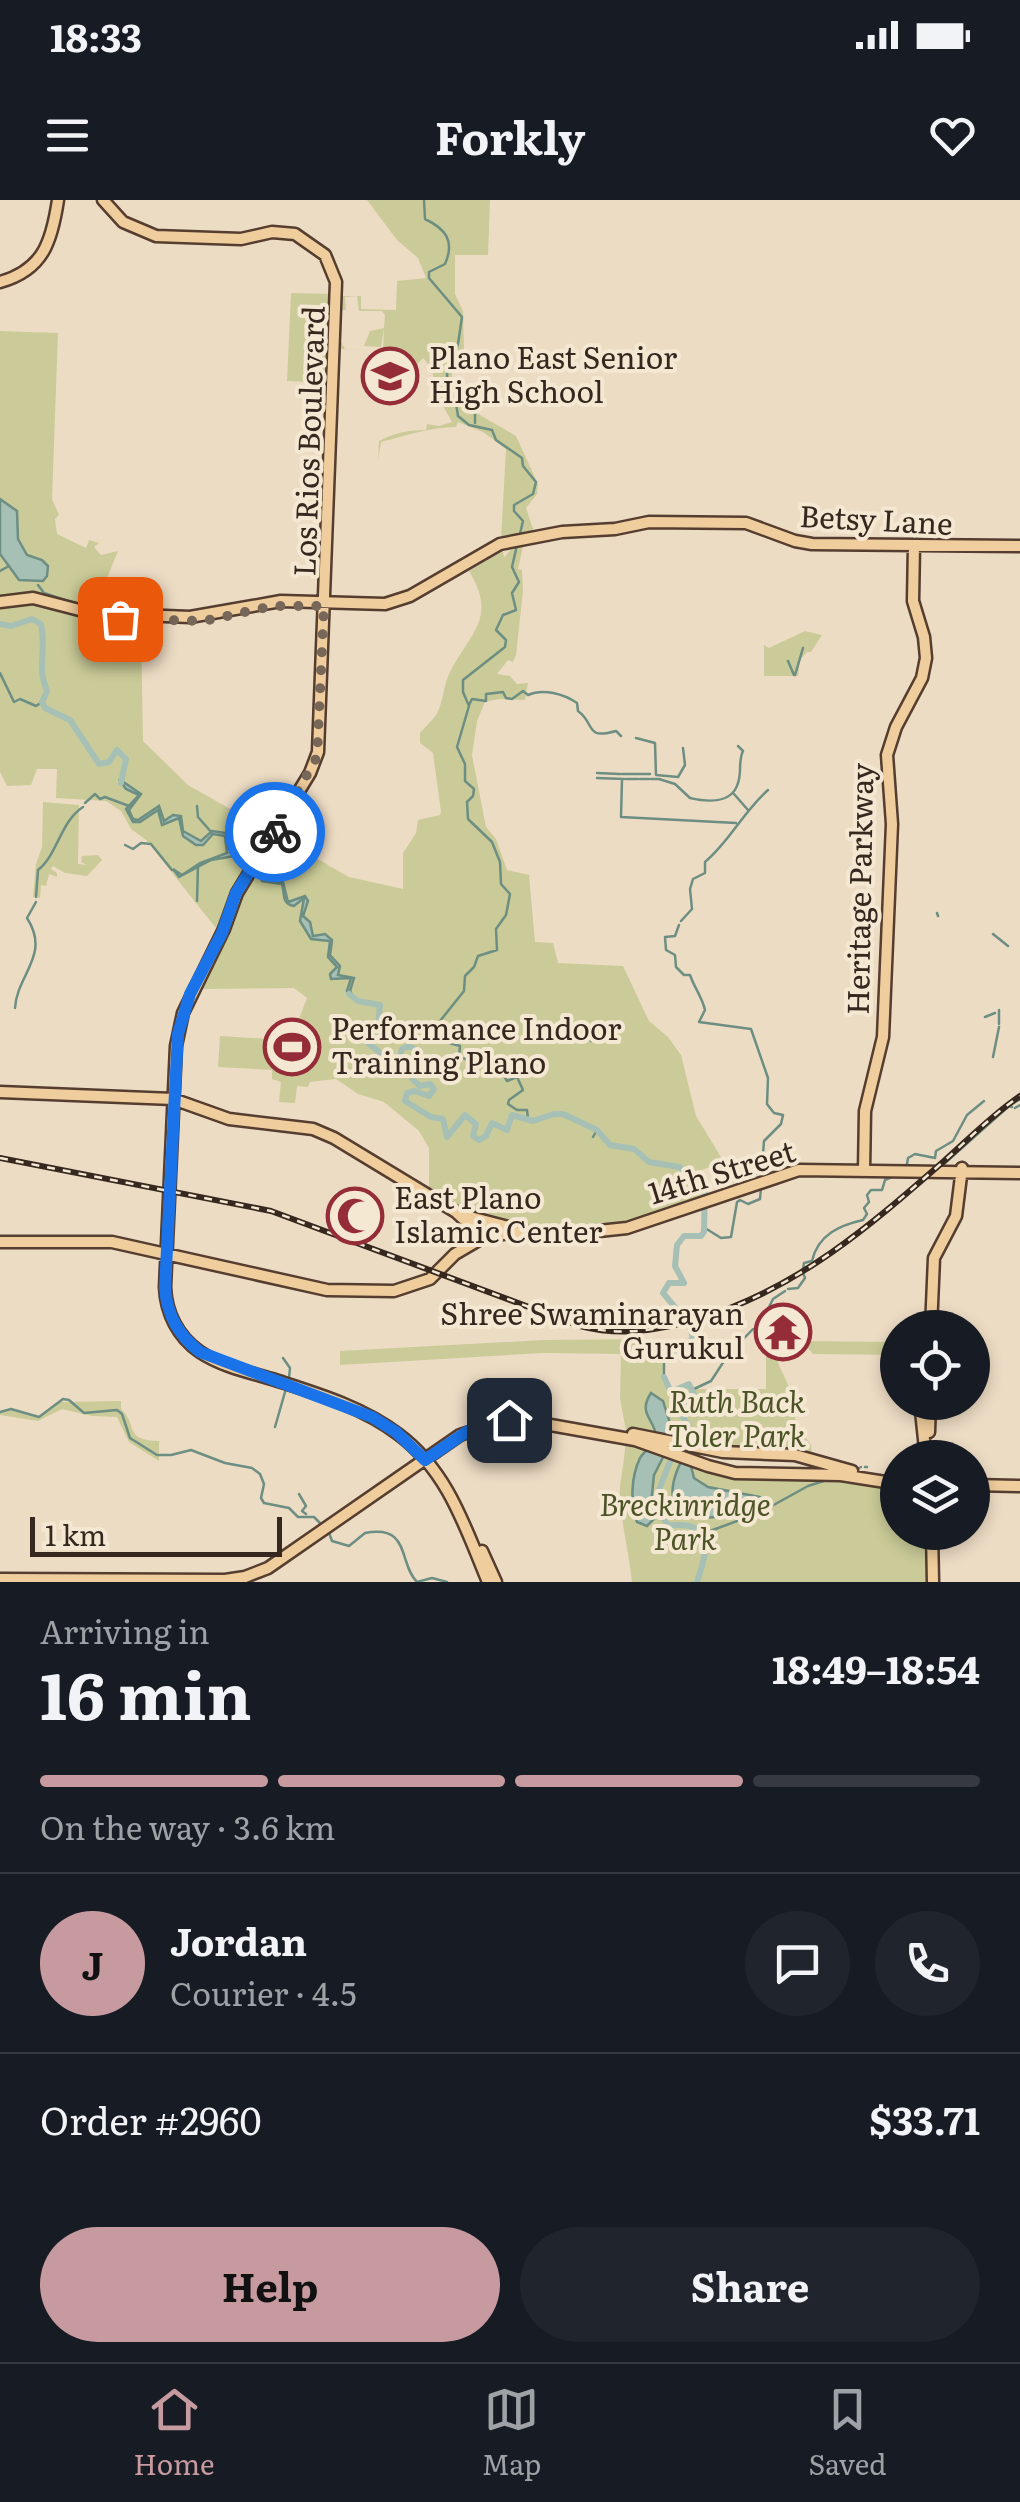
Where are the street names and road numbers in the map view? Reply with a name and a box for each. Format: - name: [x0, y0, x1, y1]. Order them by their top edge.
- street label: Los Rios Boulevard: [280, 305, 334, 577]
- street label: Betsy Lane: [799, 492, 954, 544]
- street label: Heritage Parkway: [834, 762, 882, 1015]
- street label: 14th Street: [642, 1127, 800, 1213]

